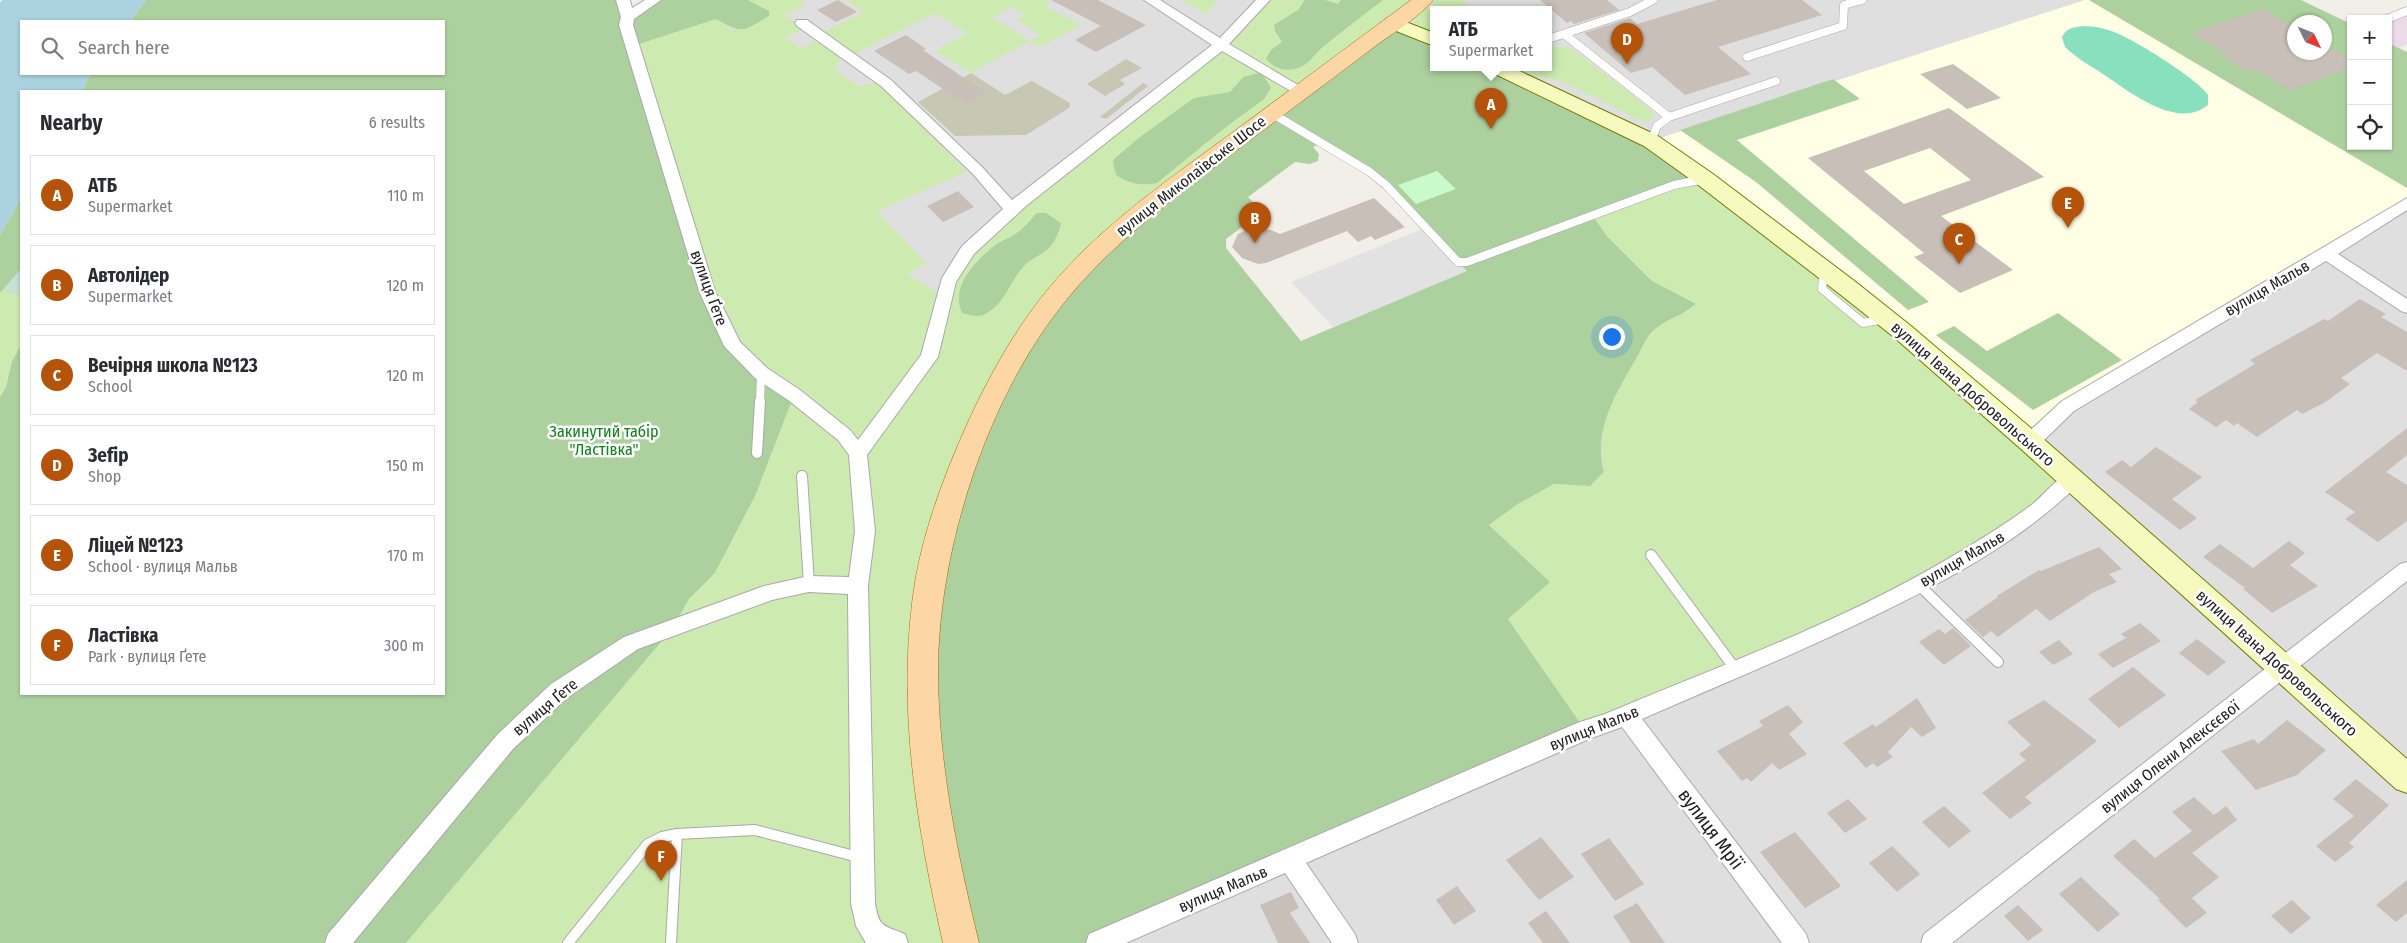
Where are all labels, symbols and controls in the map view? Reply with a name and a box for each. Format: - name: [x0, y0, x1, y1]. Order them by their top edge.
- popup: [1430, 6, 1552, 71]
- north arrow: [2287, 15, 2332, 60]
- map controls: [2347, 15, 2392, 150]
- button: +: [2347, 15, 2392, 60]
- text: АТБ: [1449, 18, 1478, 41]
- search box: [20, 20, 445, 75]
- pin: D: [1611, 23, 1643, 64]
- icon: search: [38, 34, 66, 62]
- text: Search here: [78, 36, 170, 59]
- text: Supermarket: [1449, 41, 1533, 60]
- button: −: [2347, 60, 2392, 105]
- pin: A: [1475, 88, 1507, 129]
- button: locate: [2347, 105, 2392, 150]
- text: Nearby: [40, 110, 102, 136]
- street label: вулиця Миколаївське Шосе: [1112, 112, 1270, 240]
- text: 6 results: [369, 113, 425, 132]
- text: АТБ: [88, 174, 117, 197]
- text: A: [53, 186, 61, 205]
- text: 110 m: [387, 186, 424, 205]
- pin: E: [2052, 187, 2084, 228]
- text: Supermarket: [88, 197, 172, 216]
- pin: B: [1239, 202, 1271, 243]
- pin: C: [1943, 223, 1975, 264]
- street label: вулиця Ґете: [687, 248, 731, 328]
- street label: вулиця Мальв: [2221, 256, 2313, 320]
- text: Автолідер: [88, 264, 169, 287]
- text: B: [53, 276, 61, 295]
- text: 120 m: [386, 276, 424, 295]
- text: Supermarket: [88, 287, 172, 306]
- street label: вулиця Івана Добровольського: [1887, 318, 2059, 470]
- your location: [1599, 324, 1625, 350]
- text: Вечірня школа №123: [88, 354, 258, 377]
- text: C: [53, 366, 61, 385]
- text: 120 m: [386, 366, 424, 385]
- text: School: [88, 377, 132, 396]
- park label: Закинутий табір "Ластівка": [549, 422, 659, 459]
- text: Зеfір: [88, 444, 128, 467]
- text: D: [52, 456, 62, 475]
- text: 150 m: [386, 456, 424, 475]
- text: Shop: [88, 467, 121, 486]
- street label: вулиця Мальв: [1916, 527, 2008, 591]
- text: Ліцей №123: [88, 534, 183, 557]
- text: E: [53, 546, 61, 565]
- text: 170 m: [387, 546, 424, 565]
- text: School · вулиця Мальв: [88, 557, 238, 576]
- street label: вулиця Івана Добровольського: [2192, 586, 2362, 740]
- text: Ластівка: [88, 624, 158, 647]
- text: F: [53, 636, 61, 655]
- text: 300 m: [384, 636, 424, 655]
- text: Park · вулиця Ґете: [88, 647, 206, 666]
- street label: вулиця Ґете: [509, 674, 581, 740]
- street label: вулиця Олени Алексєєвої: [2097, 696, 2244, 817]
- street label: вулиця Мальв: [1547, 701, 1641, 755]
- street label: вулиця Мрії: [1673, 784, 1749, 875]
- pin: F: [645, 840, 677, 881]
- street label: вулиця Мальв: [1176, 862, 1270, 916]

